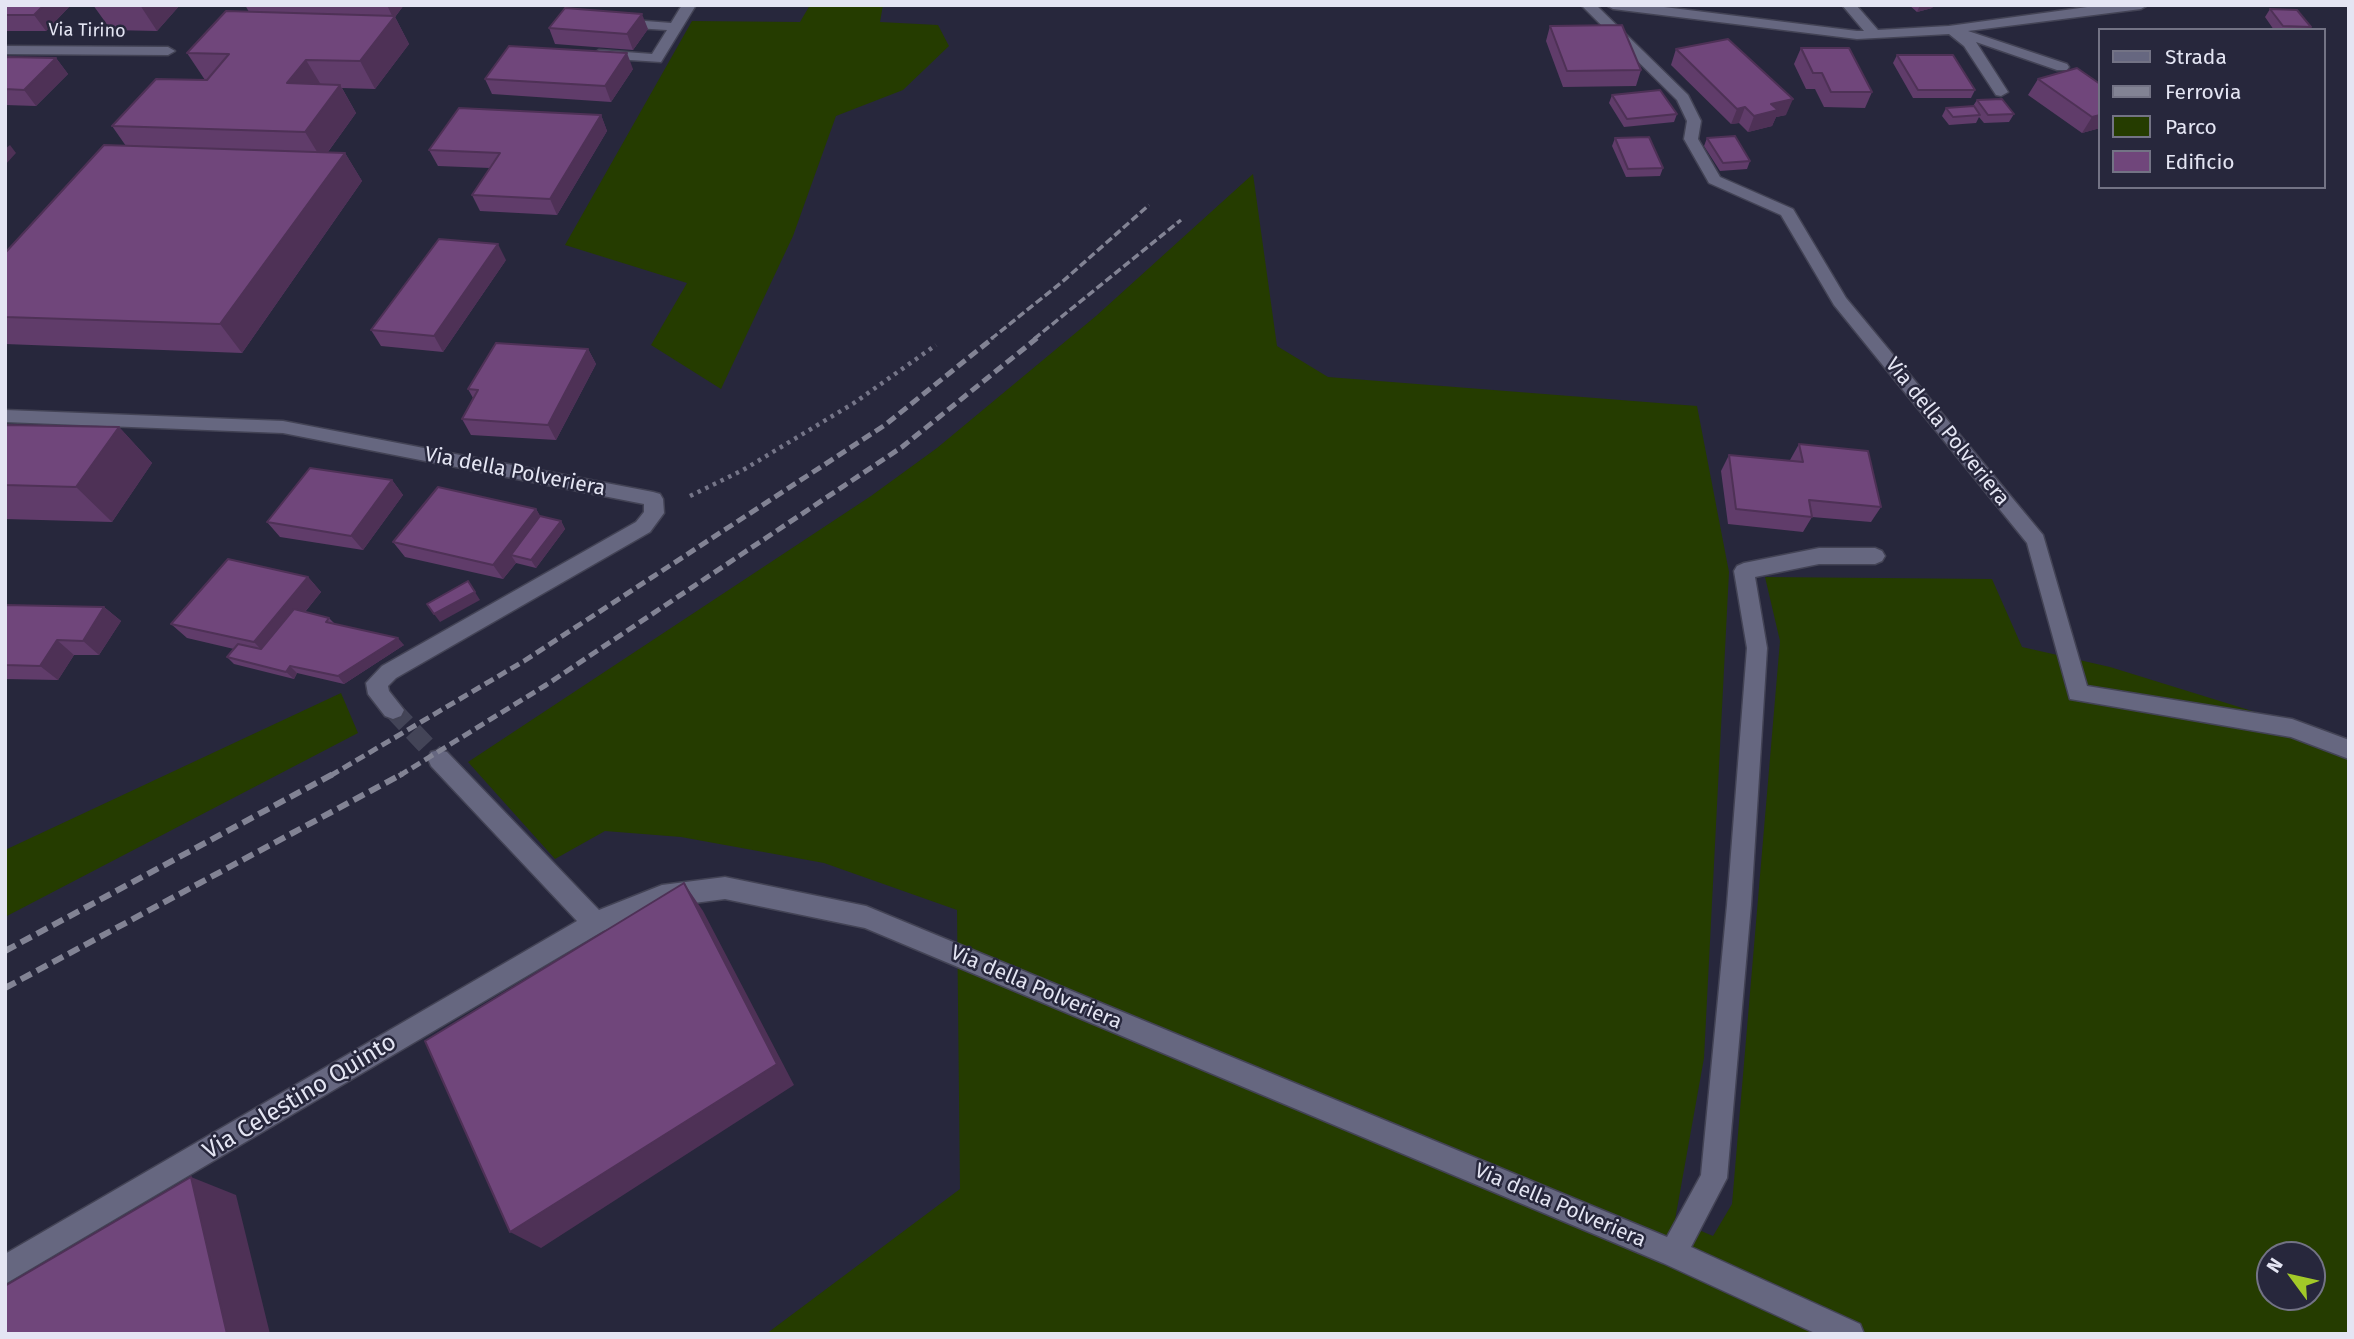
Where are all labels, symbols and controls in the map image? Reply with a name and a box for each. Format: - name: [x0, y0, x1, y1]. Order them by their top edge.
- street label: Via Tirino: [48, 20, 126, 42]
- legend: [2098, 28, 2326, 189]
- text: Strada: [2165, 44, 2227, 70]
- text: Ferrovia: [2165, 79, 2241, 105]
- text: Parco: [2165, 114, 2217, 140]
- text: Edificio: [2165, 149, 2235, 175]
- street label: Via della Polveriera: [1879, 353, 2015, 511]
- street label: Via della Polveriera: [423, 442, 607, 502]
- street label: Via della Polveriera: [947, 941, 1125, 1035]
- street label: Via Celestino Quinto: [198, 1028, 402, 1166]
- street label: Via della Polveriera: [1471, 1159, 1649, 1253]
- north arrow: [2256, 1241, 2326, 1311]
- text: N: [2262, 1254, 2288, 1277]

